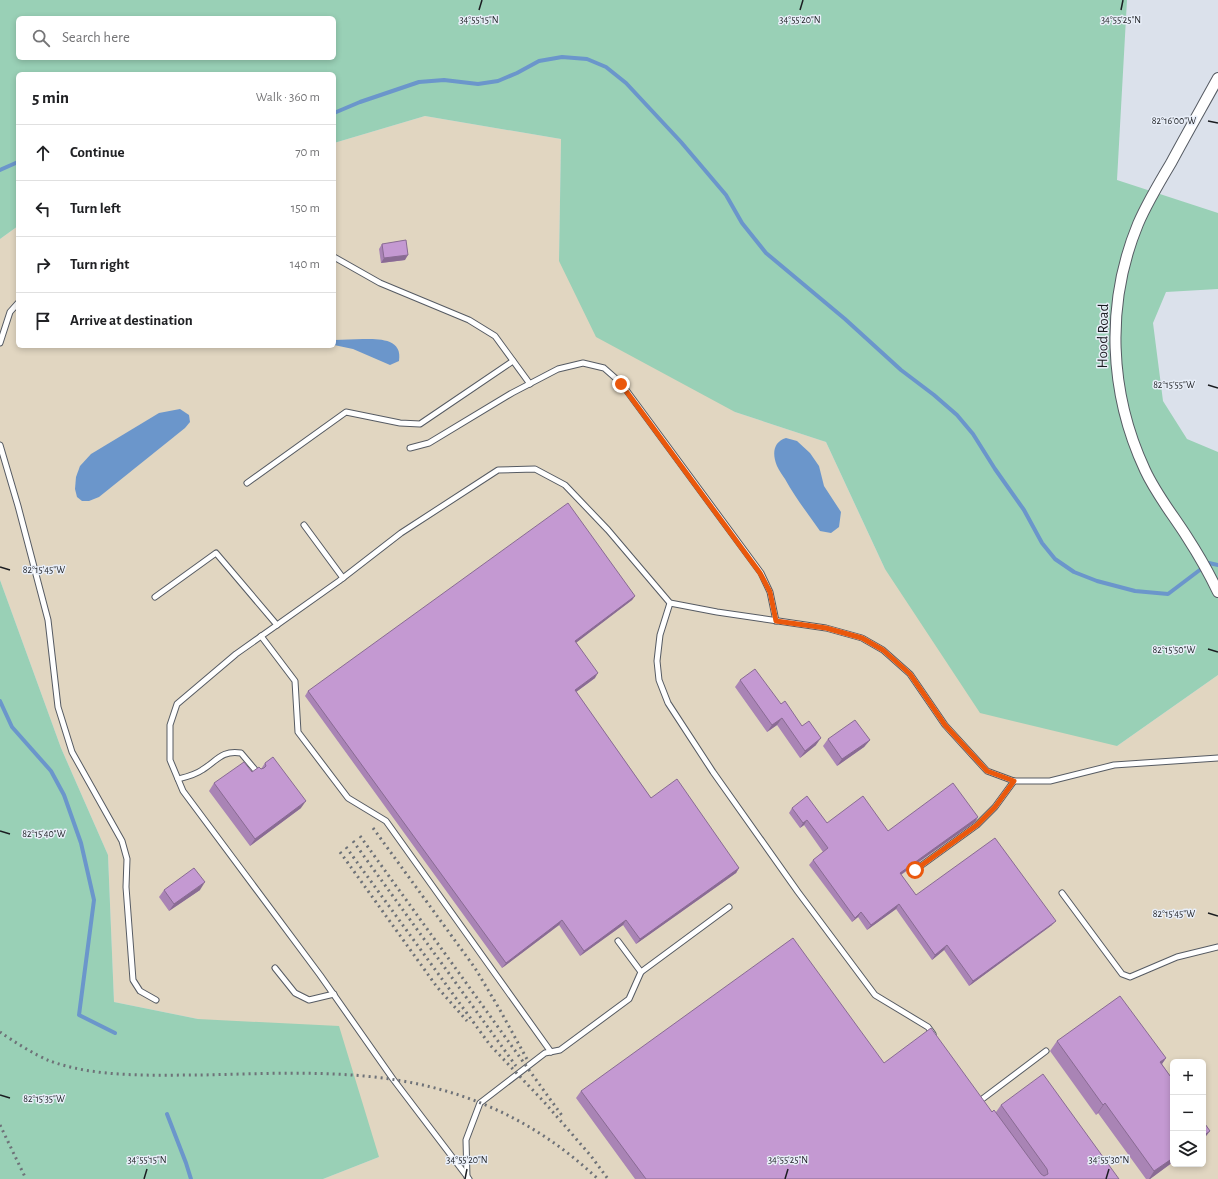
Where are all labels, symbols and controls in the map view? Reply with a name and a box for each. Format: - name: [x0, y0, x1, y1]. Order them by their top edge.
- text: 34°55'15"N: [459, 15, 499, 25]
- text: 34°55'20"N: [779, 15, 821, 25]
- text: 34°55'25"N: [1101, 15, 1141, 25]
- search box: [16, 16, 336, 60]
- icon: search: [30, 27, 52, 49]
- text: Search here: [62, 30, 130, 45]
- text: 5 min: [32, 89, 69, 106]
- text: Walk · 360 m: [256, 91, 320, 104]
- text: 82°16'00"W: [1152, 116, 1196, 126]
- icon: ahead: [32, 142, 54, 164]
- text: Continue: [70, 145, 125, 160]
- text: 70 m: [295, 146, 320, 159]
- icon: left: [32, 198, 54, 220]
- text: Turn left: [70, 201, 121, 216]
- text: 150 m: [291, 202, 320, 215]
- icon: right: [32, 254, 54, 276]
- text: Turn right: [70, 257, 129, 272]
- text: 140 m: [290, 258, 320, 271]
- street label: Hood Road: [1095, 303, 1111, 369]
- icon: arrive: [32, 310, 54, 332]
- text: Arrive at destination: [70, 313, 193, 328]
- route end: [612, 375, 630, 393]
- text: 82°15'55"W: [1153, 380, 1195, 390]
- text: 82°15'45"W: [23, 565, 65, 575]
- text: 82°15'50"W: [1153, 645, 1195, 655]
- text: 82°15'40"W: [22, 829, 66, 839]
- route start: [906, 861, 924, 879]
- text: 82°15'45"W: [1153, 909, 1195, 919]
- map controls: [1170, 1059, 1206, 1167]
- button: +: [1170, 1059, 1206, 1095]
- text: 82°15'35"W: [23, 1094, 65, 1104]
- button: −: [1170, 1095, 1206, 1131]
- button: layers: [1170, 1131, 1206, 1167]
- text: 34°55'15"N: [127, 1155, 167, 1165]
- text: 34°55'20"N: [446, 1155, 488, 1165]
- text: 34°55'25"N: [768, 1155, 808, 1165]
- text: 34°55'30"N: [1089, 1155, 1129, 1165]

